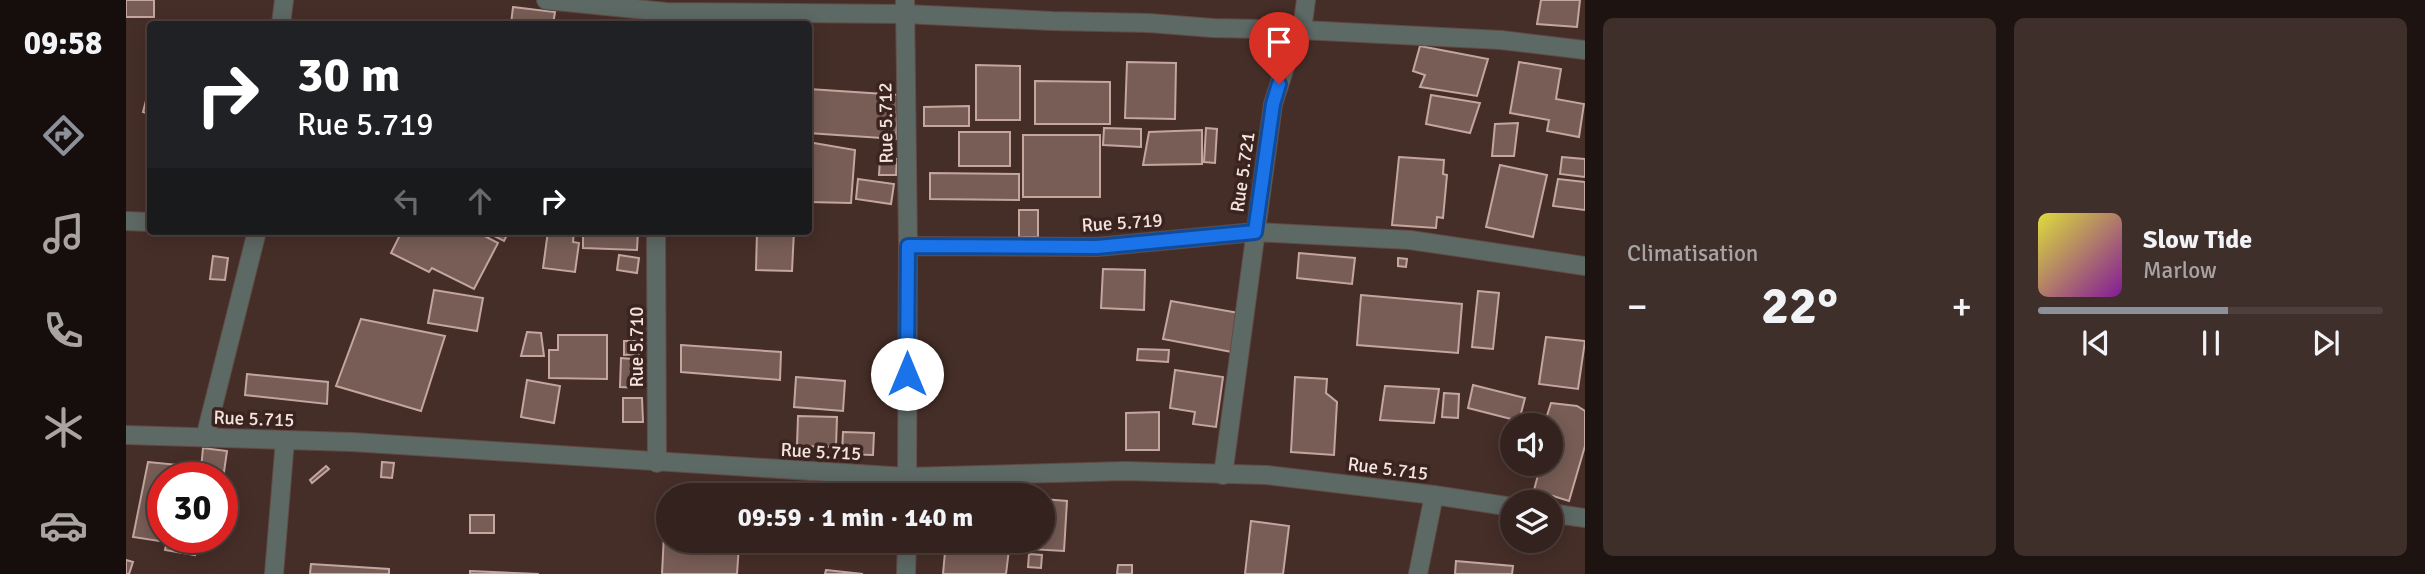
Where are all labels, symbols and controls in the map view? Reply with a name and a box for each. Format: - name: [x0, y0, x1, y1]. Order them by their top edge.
- pin: [1249, 12.0, 1309, 84]
- icon: arrive: [1260, 23, 1298, 61]
- text: 09:58: [24, 24, 102, 63]
- text: 30 m: [297, 45, 400, 105]
- icon: right: [182, 49, 273, 140]
- street label: Rue 5.712: [873, 82, 899, 164]
- text: Rue 5.719: [297, 105, 434, 144]
- icon: directions: [39, 111, 88, 160]
- street label: Rue 5.721: [1225, 130, 1261, 214]
- icon: left: [388, 182, 426, 220]
- icon: ahead: [461, 182, 499, 220]
- icon: right: [534, 182, 572, 220]
- street label: Rue 5.719: [1081, 208, 1163, 238]
- icon: music: [39, 209, 88, 258]
- text: Slow Tide: [2143, 224, 2252, 256]
- text: Climatisation: [1627, 239, 1758, 268]
- text: Marlow: [2143, 256, 2217, 285]
- text: 22°: [1761, 274, 1838, 338]
- text: −: [1627, 283, 1648, 330]
- text: +: [1951, 283, 1972, 330]
- icon: phone: [39, 306, 88, 355]
- street label: Rue 5.710: [625, 306, 649, 388]
- icon: previous: [2077, 324, 2115, 362]
- icon: pause: [2192, 324, 2230, 362]
- icon: next: [2307, 324, 2345, 362]
- position arrow: [870, 337, 944, 411]
- icon: climate: [39, 403, 88, 452]
- street label: Rue 5.715: [213, 406, 295, 432]
- map controls: [1500, 413, 1563, 553]
- button: sound: [1500, 413, 1563, 476]
- street label: Rue 5.715: [780, 438, 862, 466]
- street label: Rue 5.715: [1346, 452, 1430, 486]
- speed limit sign: 30: [147, 462, 238, 553]
- button: layers: [1500, 490, 1563, 553]
- icon: car: [39, 501, 88, 550]
- text: 09:59 · 1 min · 140 m: [738, 502, 973, 534]

